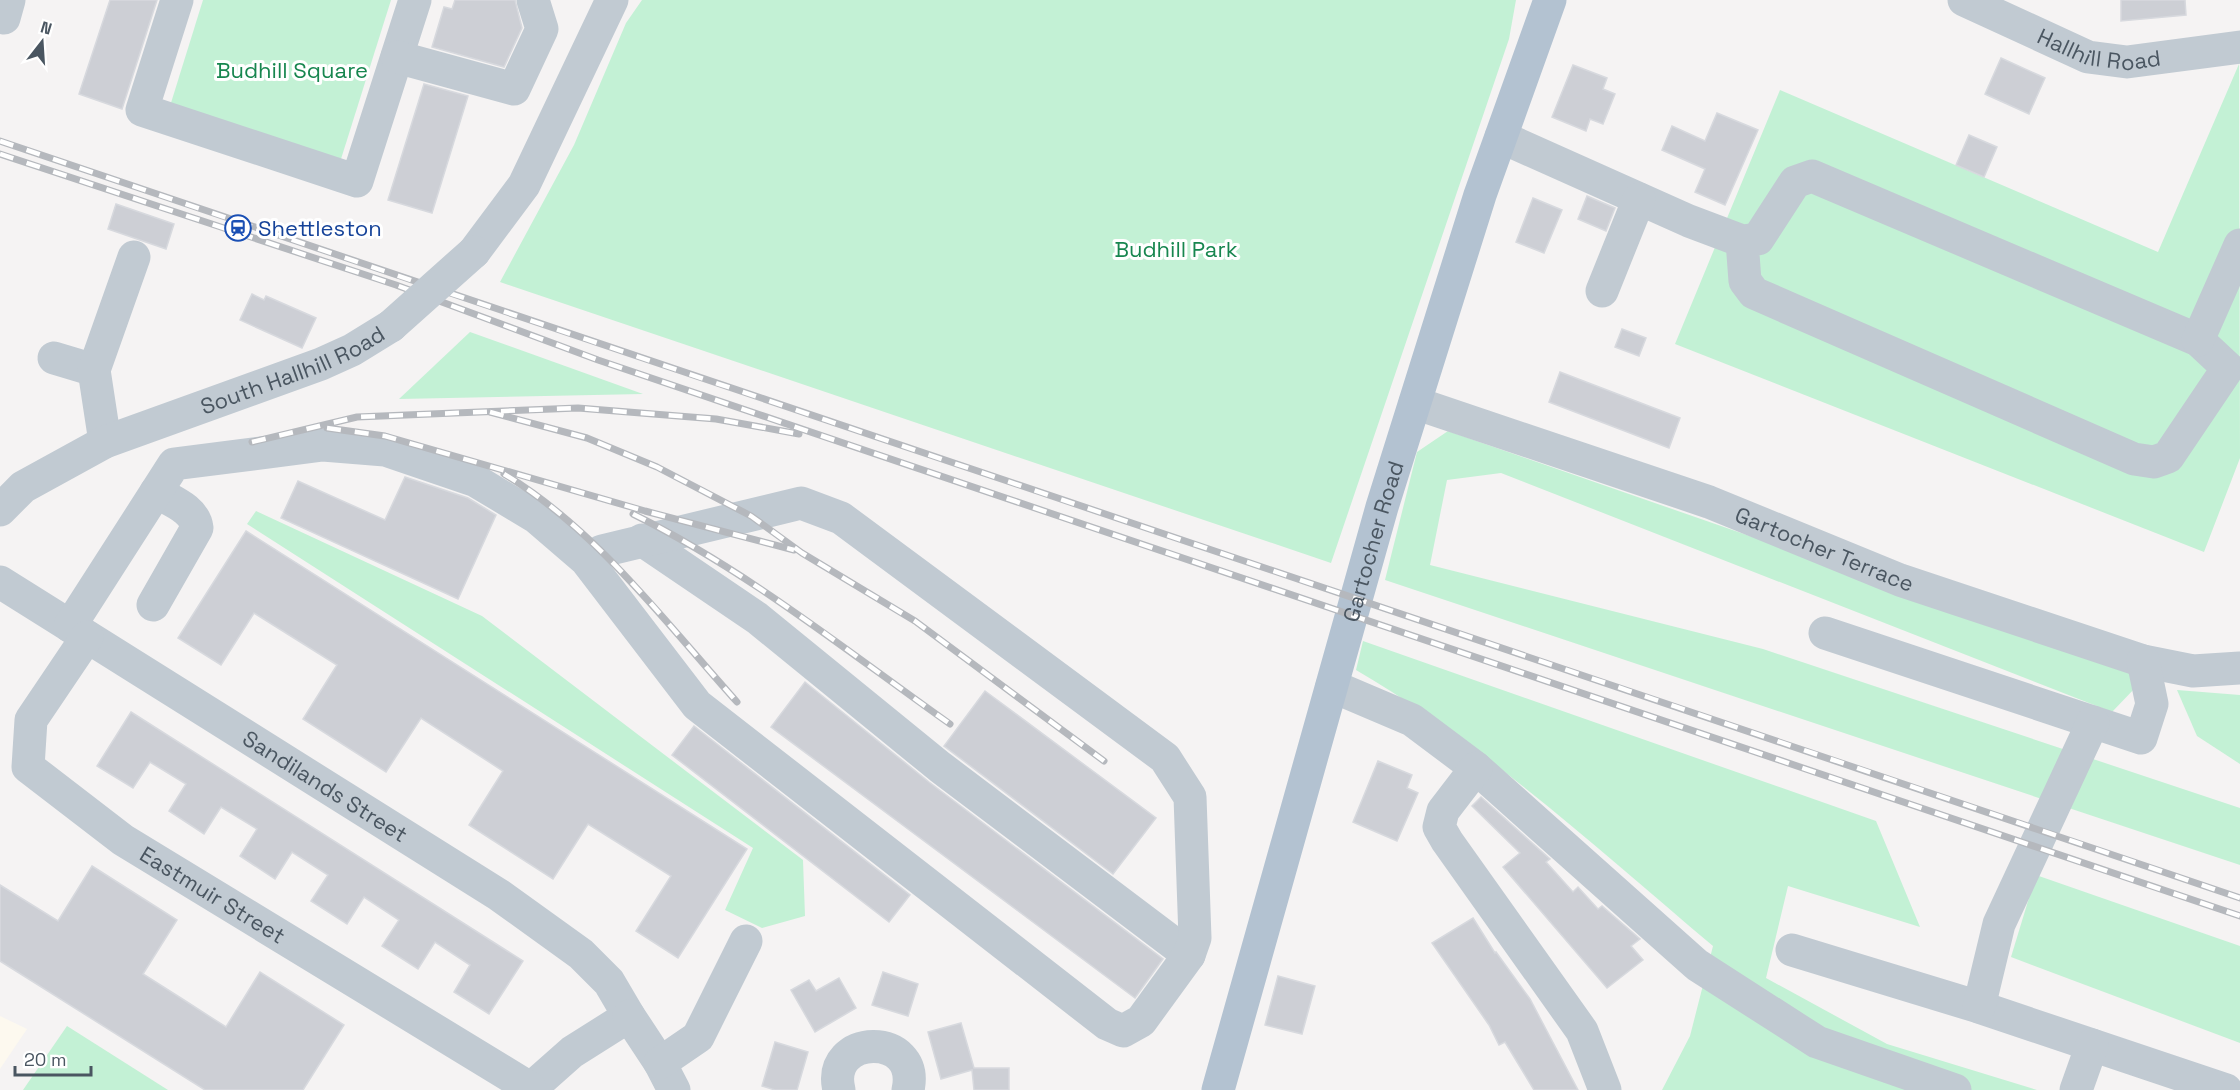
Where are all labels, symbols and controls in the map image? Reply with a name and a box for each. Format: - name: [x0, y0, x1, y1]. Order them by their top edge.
- north arrow: [12, 12, 72, 72]
- text: N: [38, 17, 54, 40]
- street label: Hallhill Road: [2033, 22, 2162, 77]
- park label: Budhill Square: [216, 56, 368, 84]
- station icon: Shettleston: [223, 213, 253, 243]
- place label: Shettleston: [258, 214, 382, 242]
- park label: Budhill Park: [1114, 235, 1238, 263]
- street label: South Hallhill Road: [197, 319, 390, 420]
- street label: Gartocher Road: [1336, 457, 1410, 625]
- street label: Gartocher Terrace: [1731, 500, 1917, 598]
- street label: Sandilands Street: [238, 724, 413, 848]
- street label: Eastmuir Street: [135, 840, 290, 950]
- scale bar: [15, 1039, 92, 1077]
- text: 20 m: [24, 1048, 67, 1071]

